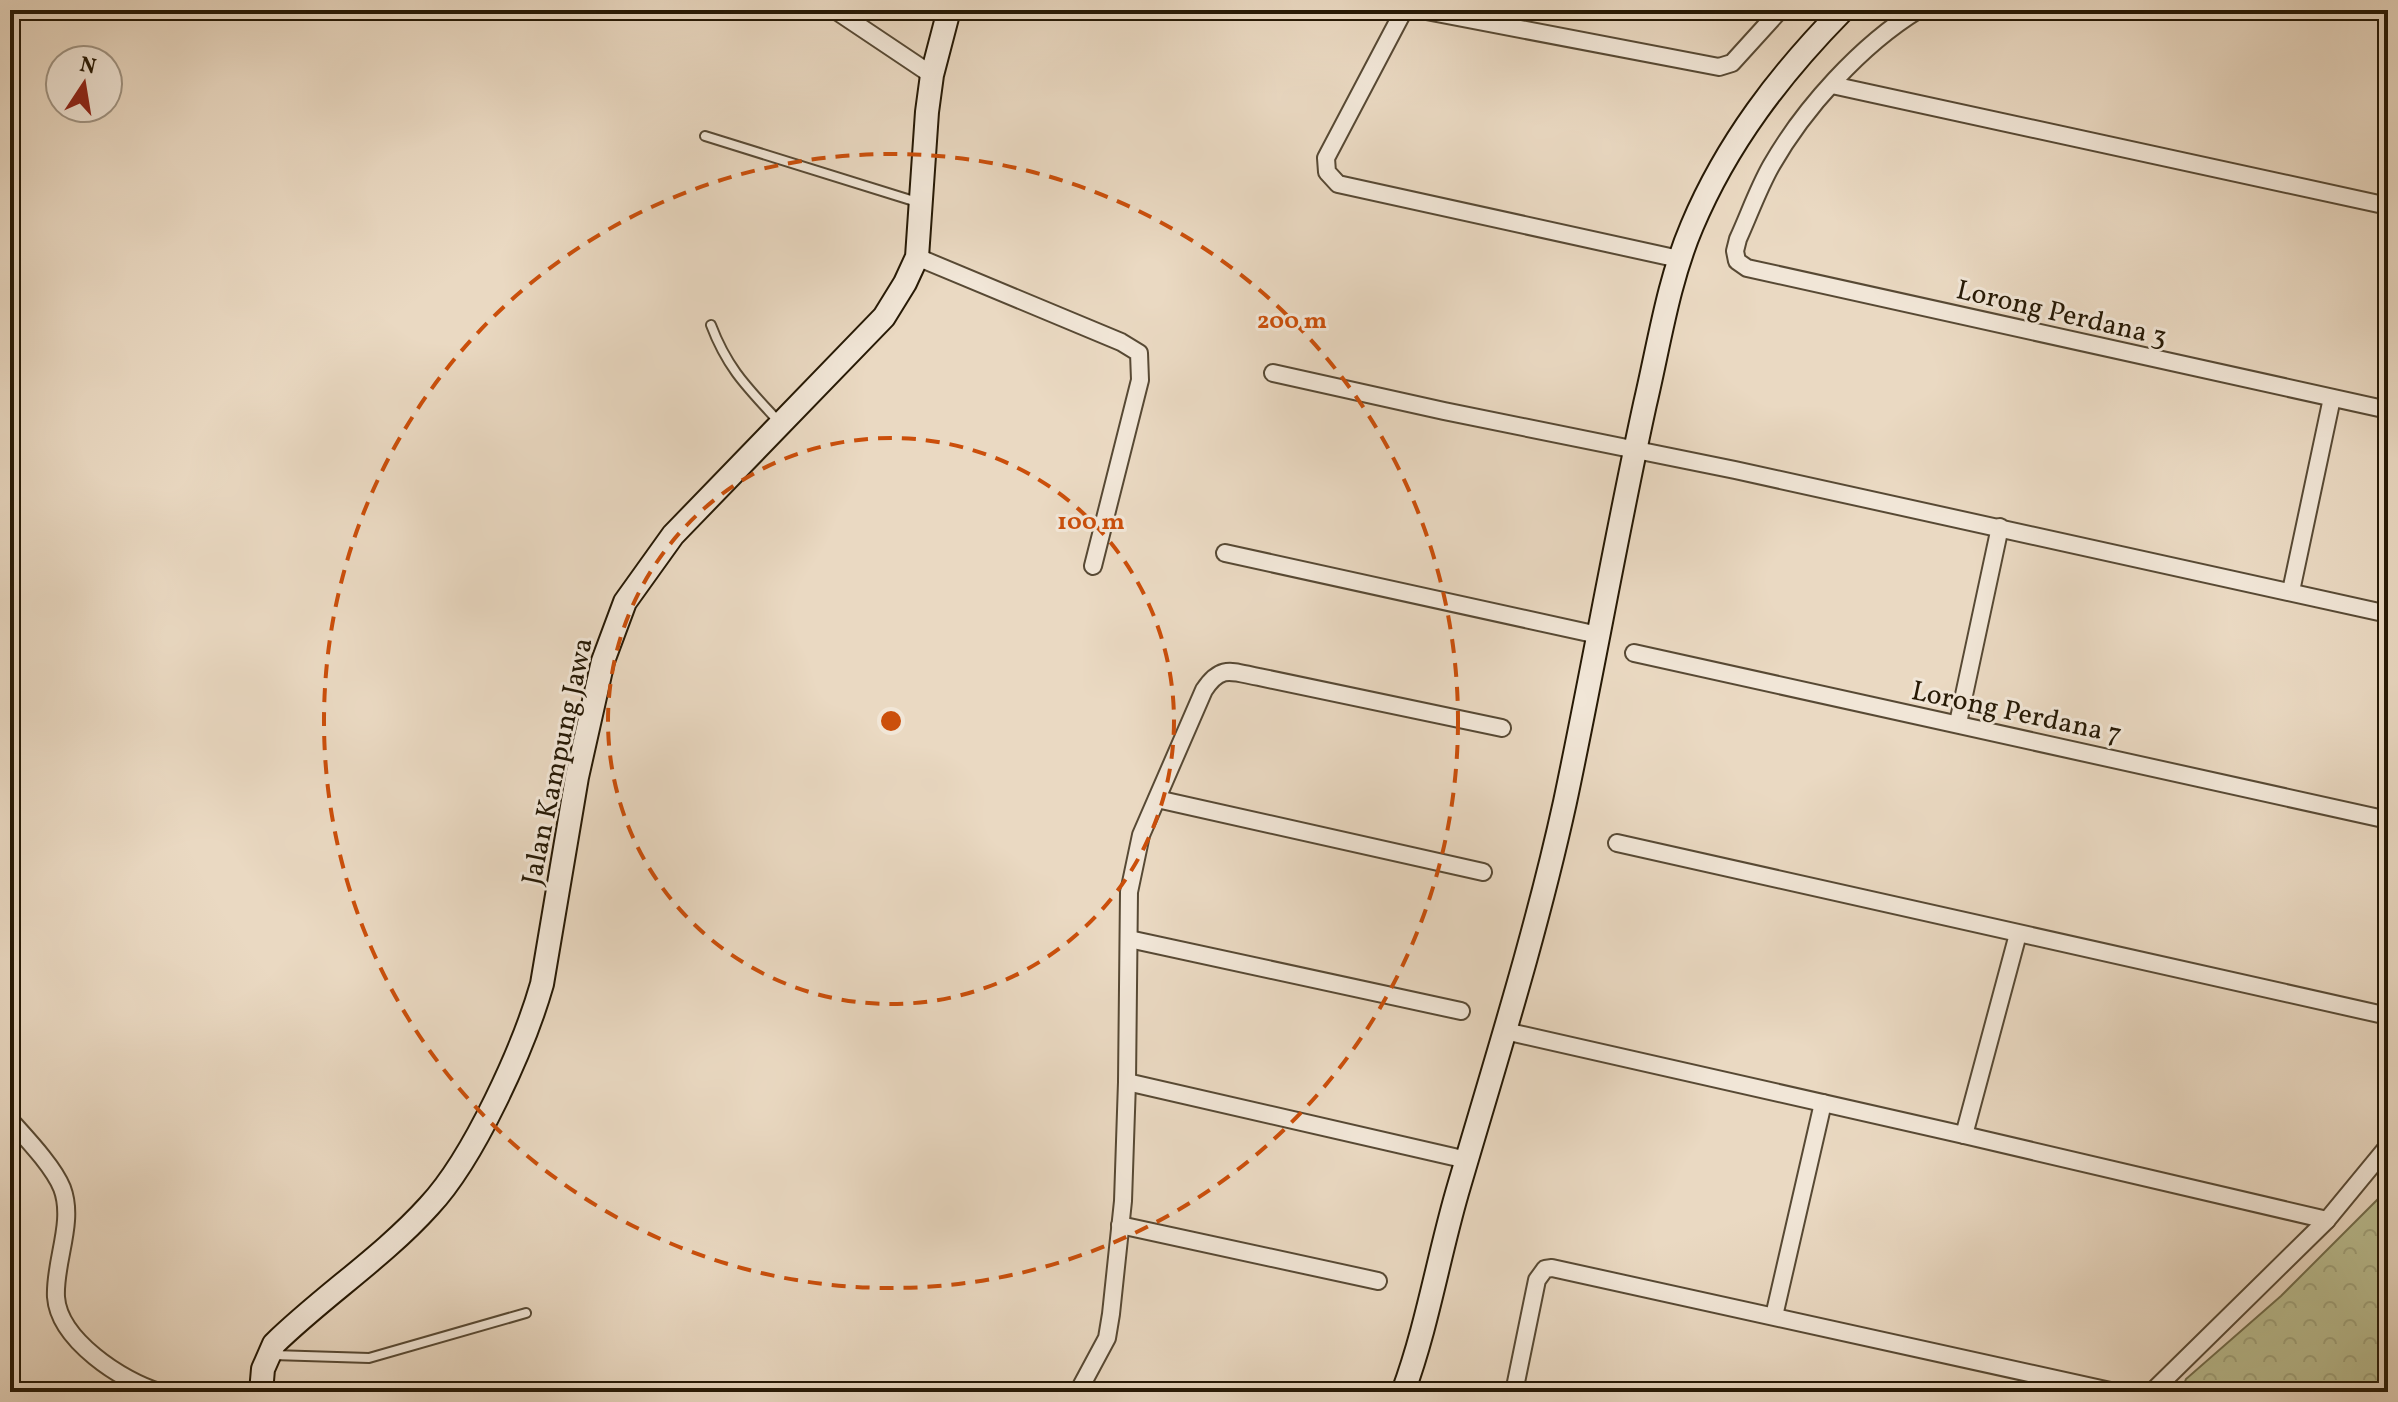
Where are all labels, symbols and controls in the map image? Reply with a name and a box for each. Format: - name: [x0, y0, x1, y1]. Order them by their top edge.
- north arrow: [44, 44, 124, 124]
- text: N: [77, 50, 99, 84]
- street label: Lorong Perdana 3: [1952, 271, 2171, 358]
- text: 200 m: [1257, 305, 1327, 339]
- text: 100 m: [1057, 506, 1125, 540]
- street label: Jalan Kampung Jawa: [513, 634, 604, 889]
- street label: Lorong Perdana 7: [1908, 672, 2125, 755]
- centre of rings: [877, 707, 905, 735]

